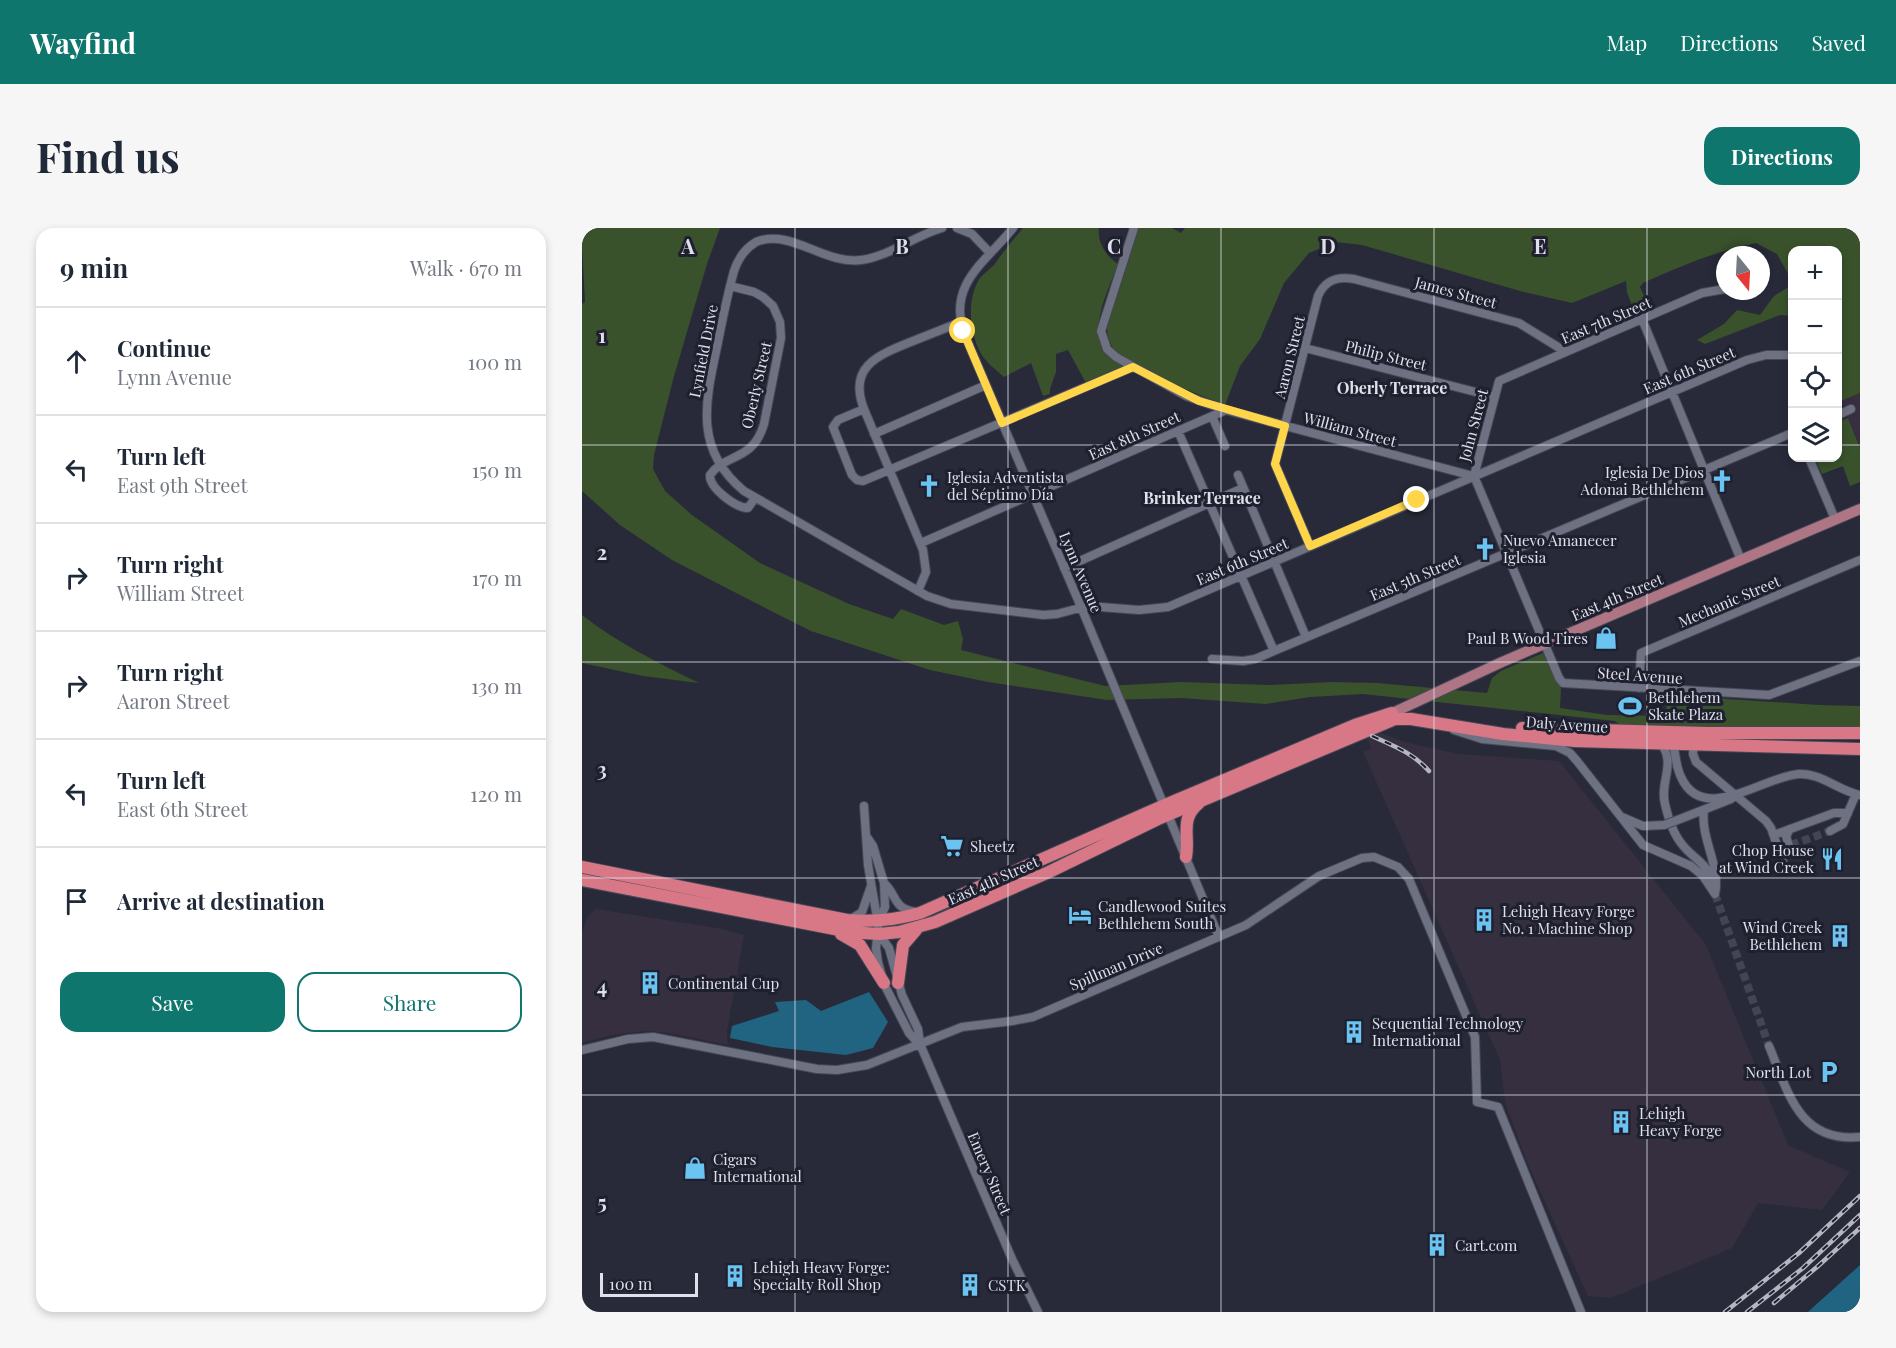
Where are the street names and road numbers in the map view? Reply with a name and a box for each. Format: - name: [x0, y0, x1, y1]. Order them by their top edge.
- street label: James Street: [1412, 271, 1500, 313]
- street label: East 7th Street: [1558, 292, 1655, 348]
- street label: Lynfield Drive: [684, 303, 722, 399]
- street label: Aaron Street: [1269, 313, 1309, 401]
- street label: Philip Street: [1343, 335, 1429, 375]
- street label: Oberly Street: [736, 339, 776, 431]
- street label: East 6th Street: [1640, 341, 1739, 398]
- street label: John Street: [1453, 386, 1492, 465]
- street label: East 8th Street: [1085, 406, 1183, 464]
- street label: William Street: [1300, 407, 1399, 451]
- street label: Lynn Avenue: [1055, 528, 1107, 616]
- street label: East 6th Street: [1193, 532, 1292, 589]
- street label: East 5th Street: [1367, 549, 1464, 605]
- street label: East 4th Street: [1568, 569, 1666, 625]
- street label: Mechanic Street: [1675, 570, 1784, 631]
- street label: Steel Avenue: [1597, 662, 1683, 688]
- street label: Daly Avenue: [1525, 711, 1609, 737]
- street label: East 4th Street: [944, 851, 1042, 909]
- street label: Spillman Drive: [1066, 937, 1166, 995]
- street label: Emery Street: [964, 1129, 1017, 1218]

